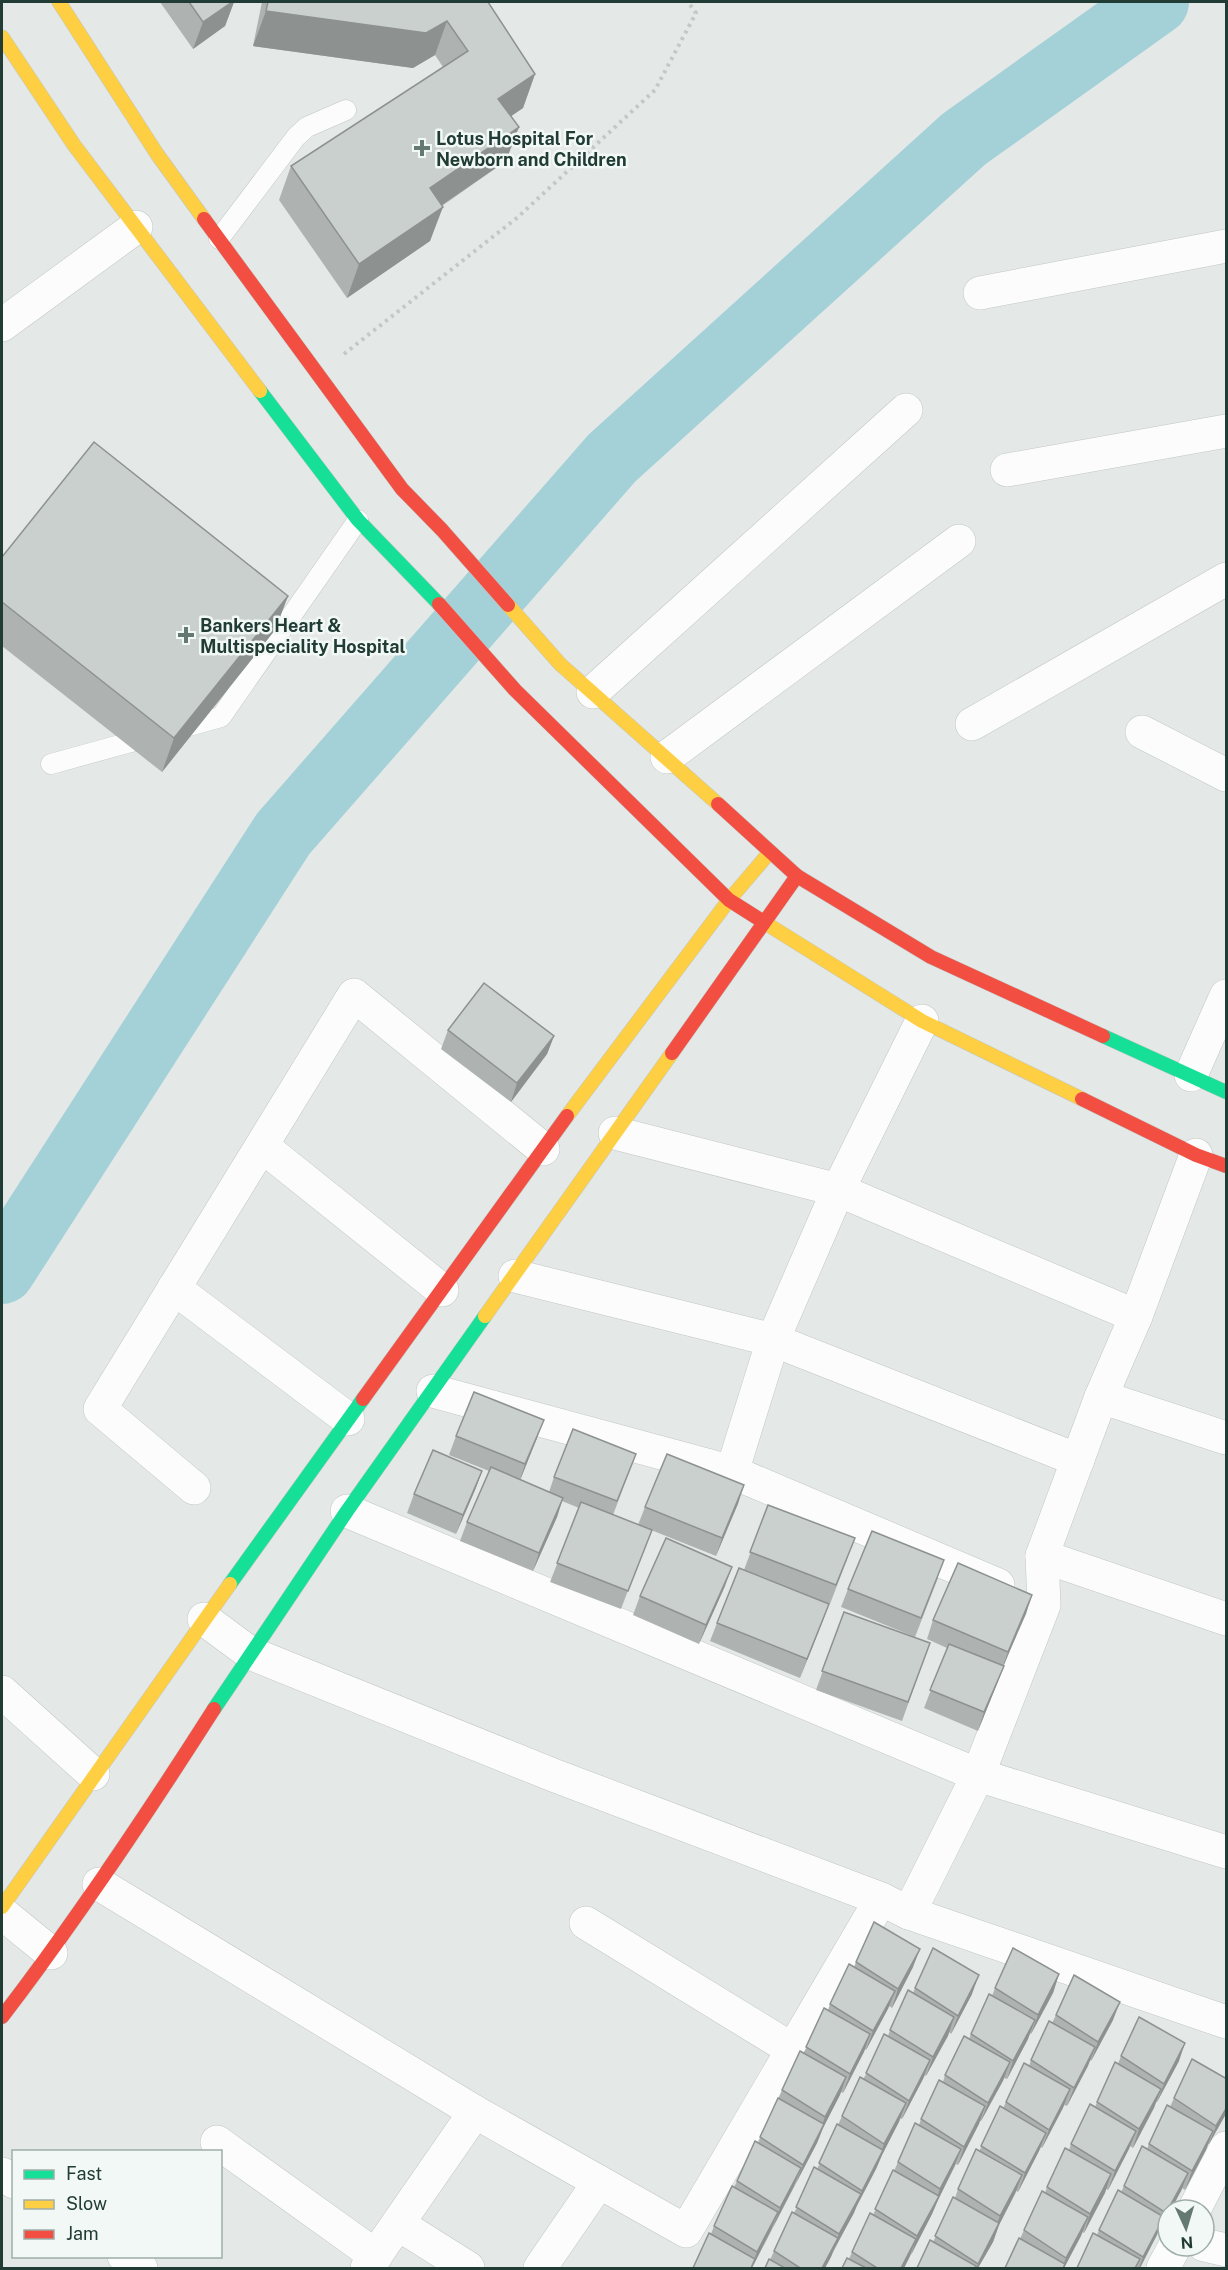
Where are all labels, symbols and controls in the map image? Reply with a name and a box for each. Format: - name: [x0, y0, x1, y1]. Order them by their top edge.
- place label: Lotus Hospital For Newborn and Children: [436, 128, 627, 170]
- marker: Lotus Hospital For Newborn and Children: [413, 139, 431, 157]
- place label: Bankers Heart & Multispeciality Hospital: [200, 615, 405, 657]
- marker: Bankers Heart & Multispeciality Hospital: [177, 626, 195, 644]
- legend: [12, 2150, 222, 2258]
- text: Fast: [66, 2163, 102, 2184]
- text: Slow: [66, 2193, 107, 2214]
- north arrow: [1156, 2198, 1216, 2258]
- text: Jam: [66, 2223, 99, 2244]
- text: N: [1180, 2233, 1194, 2252]

